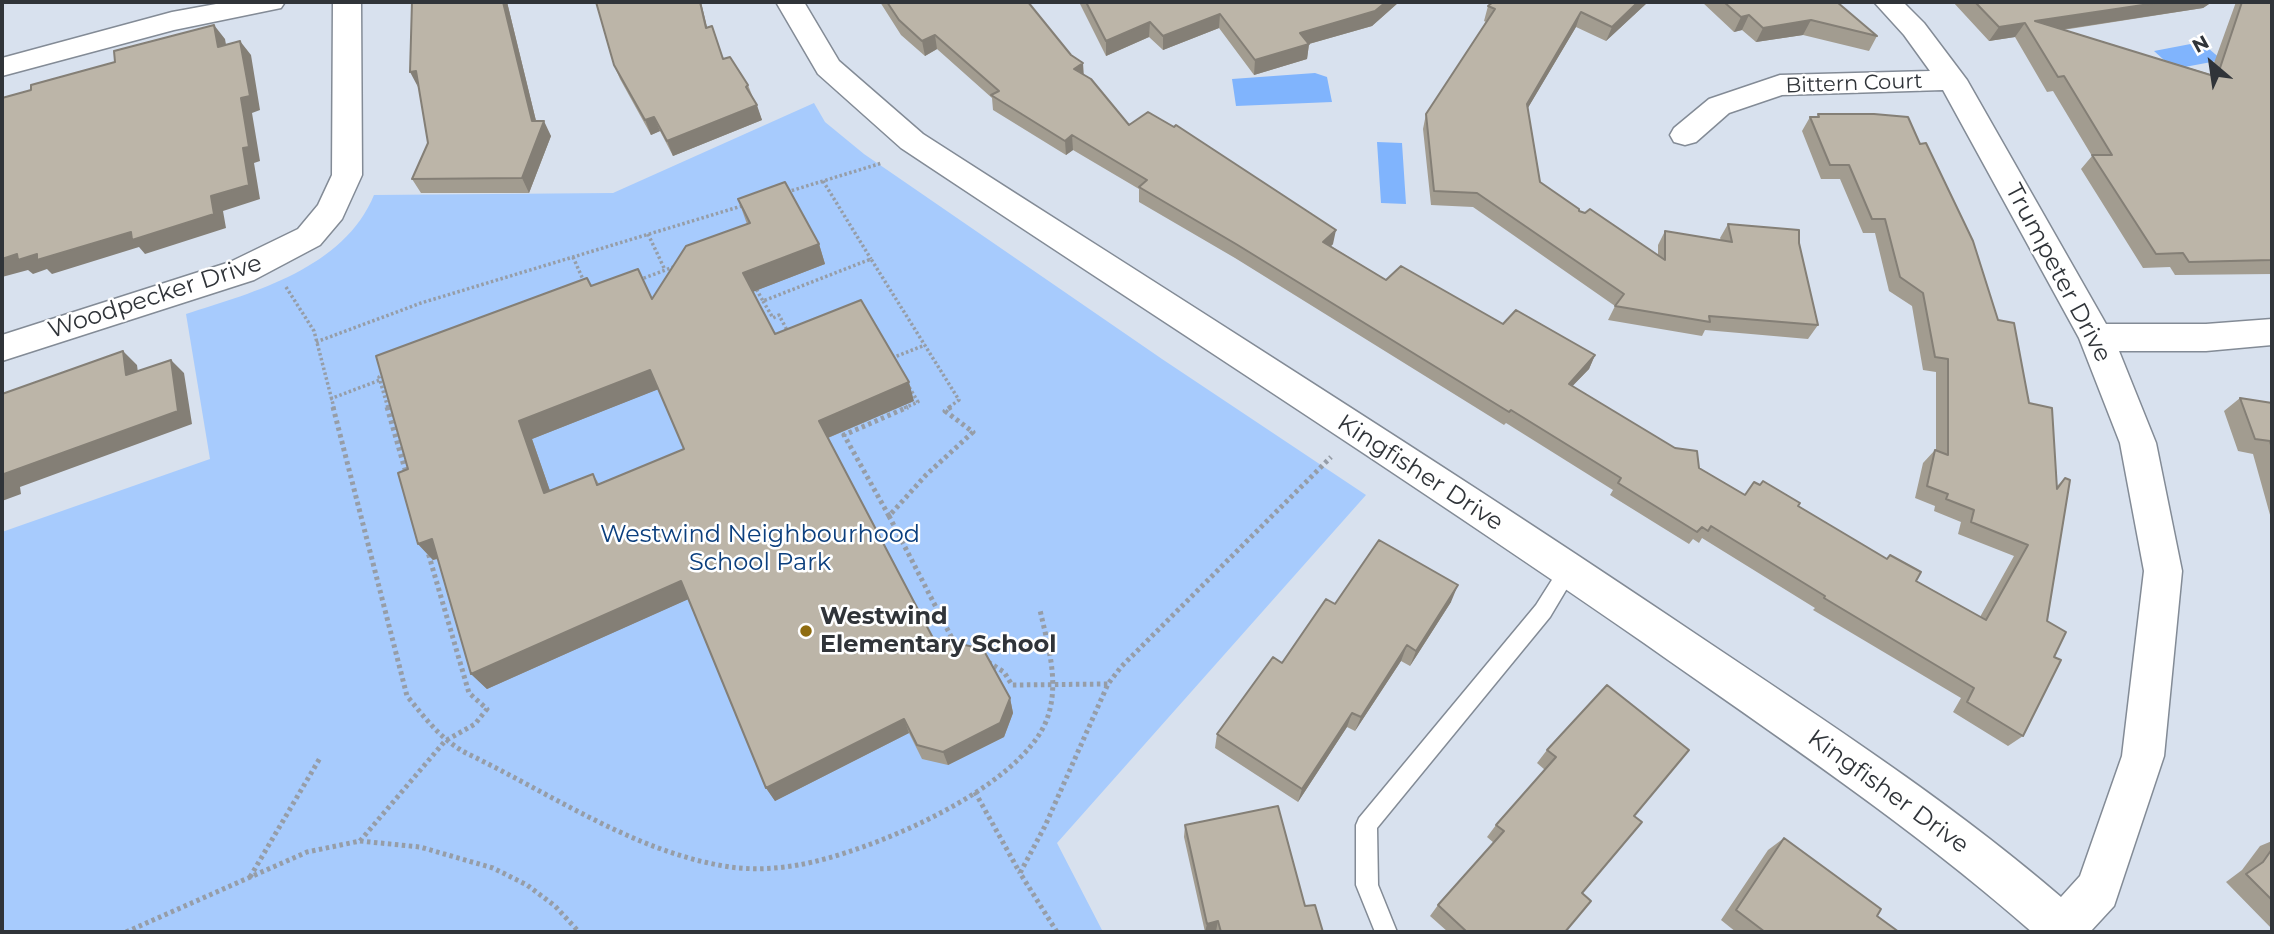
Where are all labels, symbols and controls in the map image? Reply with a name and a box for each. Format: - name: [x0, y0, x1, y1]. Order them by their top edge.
- north arrow: [2176, 28, 2246, 98]
- text: N: [2188, 30, 2213, 58]
- street label: Bittern Court: [1785, 69, 1923, 99]
- street label: Trumpeter Drive: [1999, 179, 2117, 367]
- street label: Woodpecker Drive: [45, 249, 265, 345]
- street label: Kingfisher Drive: [1332, 409, 1508, 537]
- park label: Westwind Neighbourhood School Park: [600, 521, 920, 577]
- place label: Westwind Elementary School: [820, 603, 1057, 659]
- marker: Westwind Elementary School: [798, 623, 814, 639]
- street label: Kingfisher Drive: [1802, 724, 1974, 860]

